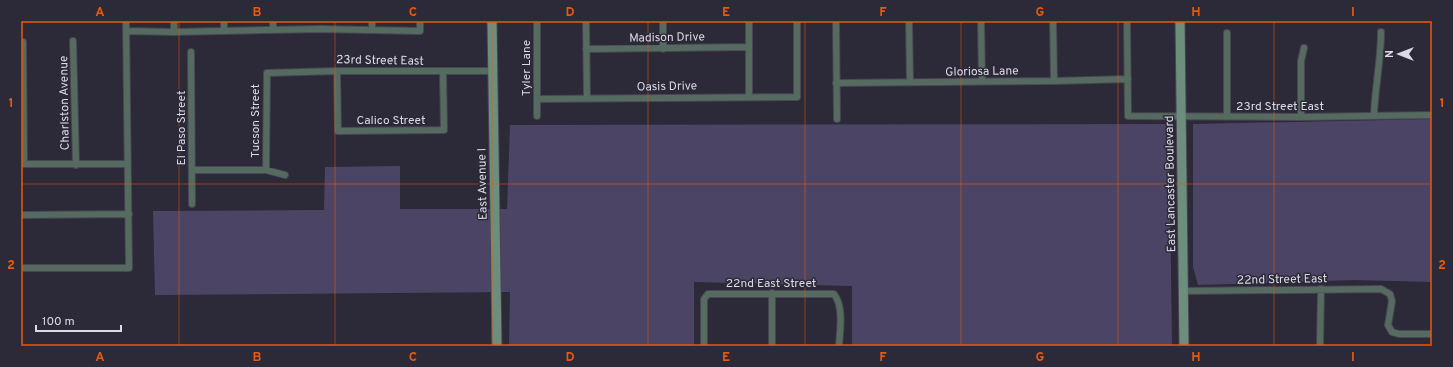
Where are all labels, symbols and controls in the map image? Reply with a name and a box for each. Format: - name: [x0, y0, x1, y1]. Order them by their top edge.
- text: A: [95, 5, 105, 21]
- text: B: [253, 5, 262, 21]
- text: C: [409, 5, 417, 21]
- text: D: [565, 5, 575, 21]
- text: E: [722, 5, 730, 21]
- text: F: [879, 5, 887, 21]
- text: G: [1036, 5, 1045, 21]
- text: H: [1191, 5, 1201, 21]
- text: I: [1351, 5, 1355, 21]
- street label: Madison Drive: [629, 29, 705, 47]
- north arrow: [1379, 34, 1419, 74]
- street label: Tyler Lane: [519, 40, 535, 96]
- text: N: [1383, 50, 1397, 58]
- street label: 23rd Street East: [336, 52, 424, 70]
- street label: Charlston Avenue: [56, 56, 74, 150]
- street label: Gloriosa Lane: [945, 63, 1019, 81]
- street label: Oasis Drive: [637, 78, 697, 96]
- street label: Tucson Street: [248, 84, 264, 158]
- street label: El Paso Street: [174, 91, 190, 165]
- text: 1: [8, 96, 14, 112]
- text: 1: [1439, 96, 1445, 112]
- street label: 23rd Street East: [1236, 99, 1324, 115]
- street label: Calico Street: [357, 113, 425, 129]
- street label: East Lancaster Boulevard: [1162, 115, 1180, 253]
- street label: East Avenue I: [474, 148, 492, 220]
- text: 2: [7, 258, 15, 274]
- text: 2: [1438, 258, 1446, 274]
- street label: 22nd Street East: [1237, 271, 1327, 289]
- street label: 22nd East Street: [726, 276, 816, 292]
- scale bar: [36, 307, 121, 333]
- text: 100 m: [42, 314, 75, 330]
- text: A: [95, 350, 105, 366]
- text: B: [253, 350, 262, 366]
- text: C: [409, 350, 417, 366]
- text: D: [565, 350, 575, 366]
- text: E: [722, 350, 730, 366]
- text: F: [879, 350, 887, 366]
- text: G: [1036, 350, 1045, 366]
- text: H: [1191, 350, 1201, 366]
- text: I: [1351, 350, 1355, 366]

